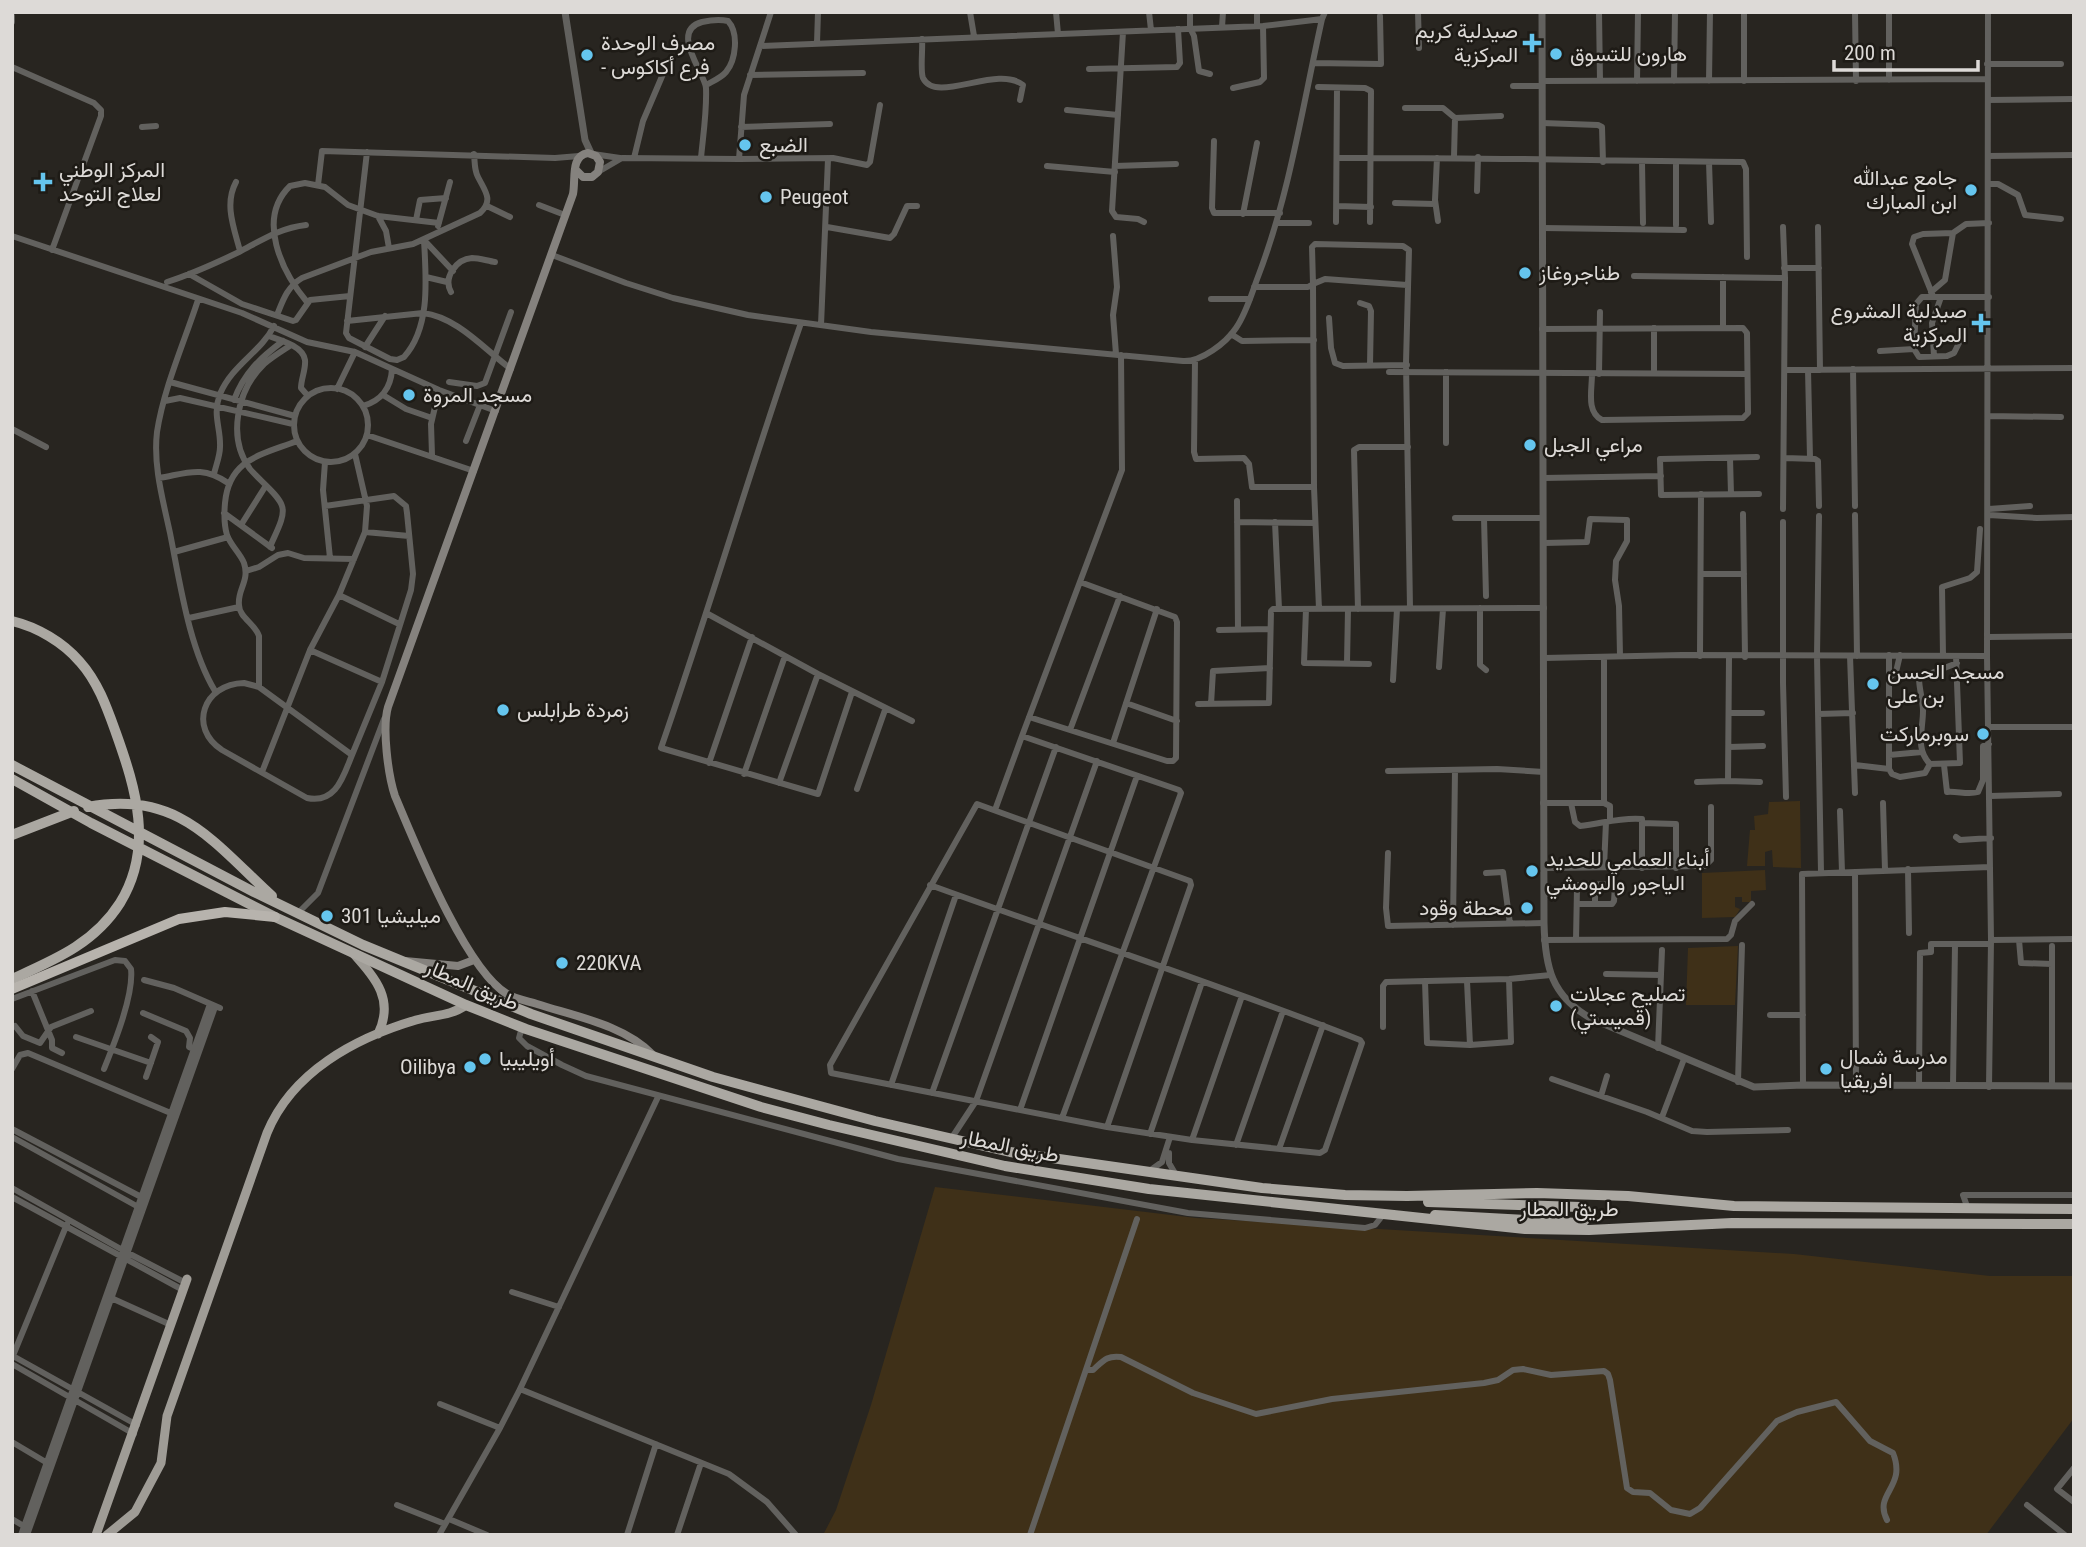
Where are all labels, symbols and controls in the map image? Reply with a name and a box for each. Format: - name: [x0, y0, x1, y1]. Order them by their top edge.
- place label: صيدلية كريم المركزية: [1415, 19, 1518, 68]
- scale bar: [1834, 28, 1978, 72]
- place label: مصرف الوحدة - فرع أكاكوس: [601, 31, 715, 81]
- marker: صيدلية كريم المركزية: [1524, 35, 1540, 51]
- text: 200 m: [1844, 41, 1896, 65]
- place label: هارون للتسوق: [1570, 42, 1687, 67]
- marker: هارون للتسوق: [1548, 46, 1564, 62]
- marker: مصرف الوحدة - فرع أكاكوس: [579, 47, 595, 63]
- place label: الضبع: [759, 133, 808, 159]
- marker: الضبع: [737, 137, 753, 153]
- place label: المركز الوطني لعلاج التوحد: [59, 158, 165, 208]
- place label: جامع عبدالله ابن المبارك: [1853, 165, 1957, 215]
- marker: المركز الوطني لعلاج التوحد: [33, 172, 53, 192]
- marker: جامع عبدالله ابن المبارك: [1963, 182, 1979, 198]
- place label: Peugeot: [780, 185, 848, 209]
- marker: Peugeot: [758, 189, 774, 205]
- place label: طناجروغاز: [1538, 261, 1620, 286]
- marker: طناجروغاز: [1517, 265, 1533, 281]
- place label: صيدلية المشروع المركزية: [1830, 299, 1967, 348]
- marker: صيدلية المشروع المركزية: [1973, 315, 1989, 331]
- place label: مسجد المروة: [423, 383, 532, 408]
- marker: مسجد المروة: [401, 387, 417, 403]
- place label: مراعي الجبل: [1544, 433, 1643, 462]
- marker: مراعي الجبل: [1522, 437, 1538, 453]
- place label: مسجد الحسن بن على: [1887, 660, 2004, 708]
- marker: مسجد الحسن بن على: [1865, 676, 1881, 692]
- place label: زمردة طرابلس: [517, 698, 629, 723]
- marker: زمردة طرابلس: [495, 702, 511, 718]
- place label: سوبرماركت: [1880, 722, 1969, 747]
- marker: سوبرماركت: [1975, 726, 1991, 742]
- place label: أبناء العمامي للحديد الياجور والبومشي: [1546, 847, 1710, 900]
- marker: أبناء العمامي للحديد الياجور والبومشي: [1524, 863, 1540, 879]
- place label: محطة وقود: [1419, 896, 1513, 921]
- marker: محطة وقود: [1519, 900, 1535, 916]
- place label: ميليشيا 301: [341, 904, 441, 928]
- marker: ميليشيا 301: [319, 908, 335, 924]
- place label: 220KVA: [576, 951, 642, 975]
- street label: طريق المطار: [420, 954, 522, 1016]
- marker: 220KVA: [554, 955, 570, 971]
- place label: تصليح عجلات (قميستي): [1570, 982, 1685, 1035]
- marker: تصليح عجلات (قميستي): [1548, 998, 1564, 1014]
- place label: مدرسة شمال افريقيا: [1840, 1045, 1948, 1094]
- place label: أويليبيا: [499, 1047, 555, 1072]
- marker: أويليبيا: [477, 1051, 493, 1067]
- place label: Oilibya: [400, 1055, 456, 1079]
- marker: Oilibya: [462, 1059, 478, 1075]
- marker: مدرسة شمال افريقيا: [1818, 1061, 1834, 1077]
- street label: طريق المطار: [958, 1125, 1061, 1168]
- street label: طريق المطار: [1518, 1197, 1619, 1222]

